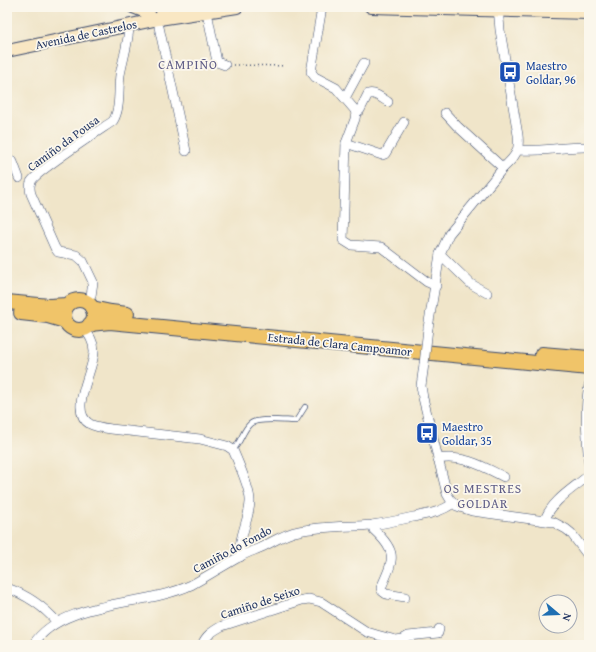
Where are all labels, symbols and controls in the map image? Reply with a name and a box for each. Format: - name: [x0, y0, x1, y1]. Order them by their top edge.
- street label: Avenida de Castrelos: [34, 15, 139, 53]
- district label: CAMPIÑO: [158, 55, 218, 74]
- place label: Maestro Goldar, 96: [526, 57, 576, 88]
- bus stop icon: Maestro Goldar, 96: [497, 59, 523, 85]
- street label: Camiño da Pousa: [24, 111, 103, 175]
- street label: Estrada de Clara Campoamor: [267, 328, 413, 360]
- place label: Maestro Goldar, 35: [442, 418, 492, 449]
- bus stop icon: Maestro Goldar, 35: [414, 420, 440, 446]
- district label: OS MESTRES GOLDAR: [444, 479, 522, 513]
- street label: Camiño do Fondo: [190, 521, 274, 577]
- street label: Camiño de Seixo: [218, 581, 302, 623]
- north arrow: [538, 594, 578, 634]
- text: N: [558, 611, 576, 624]

